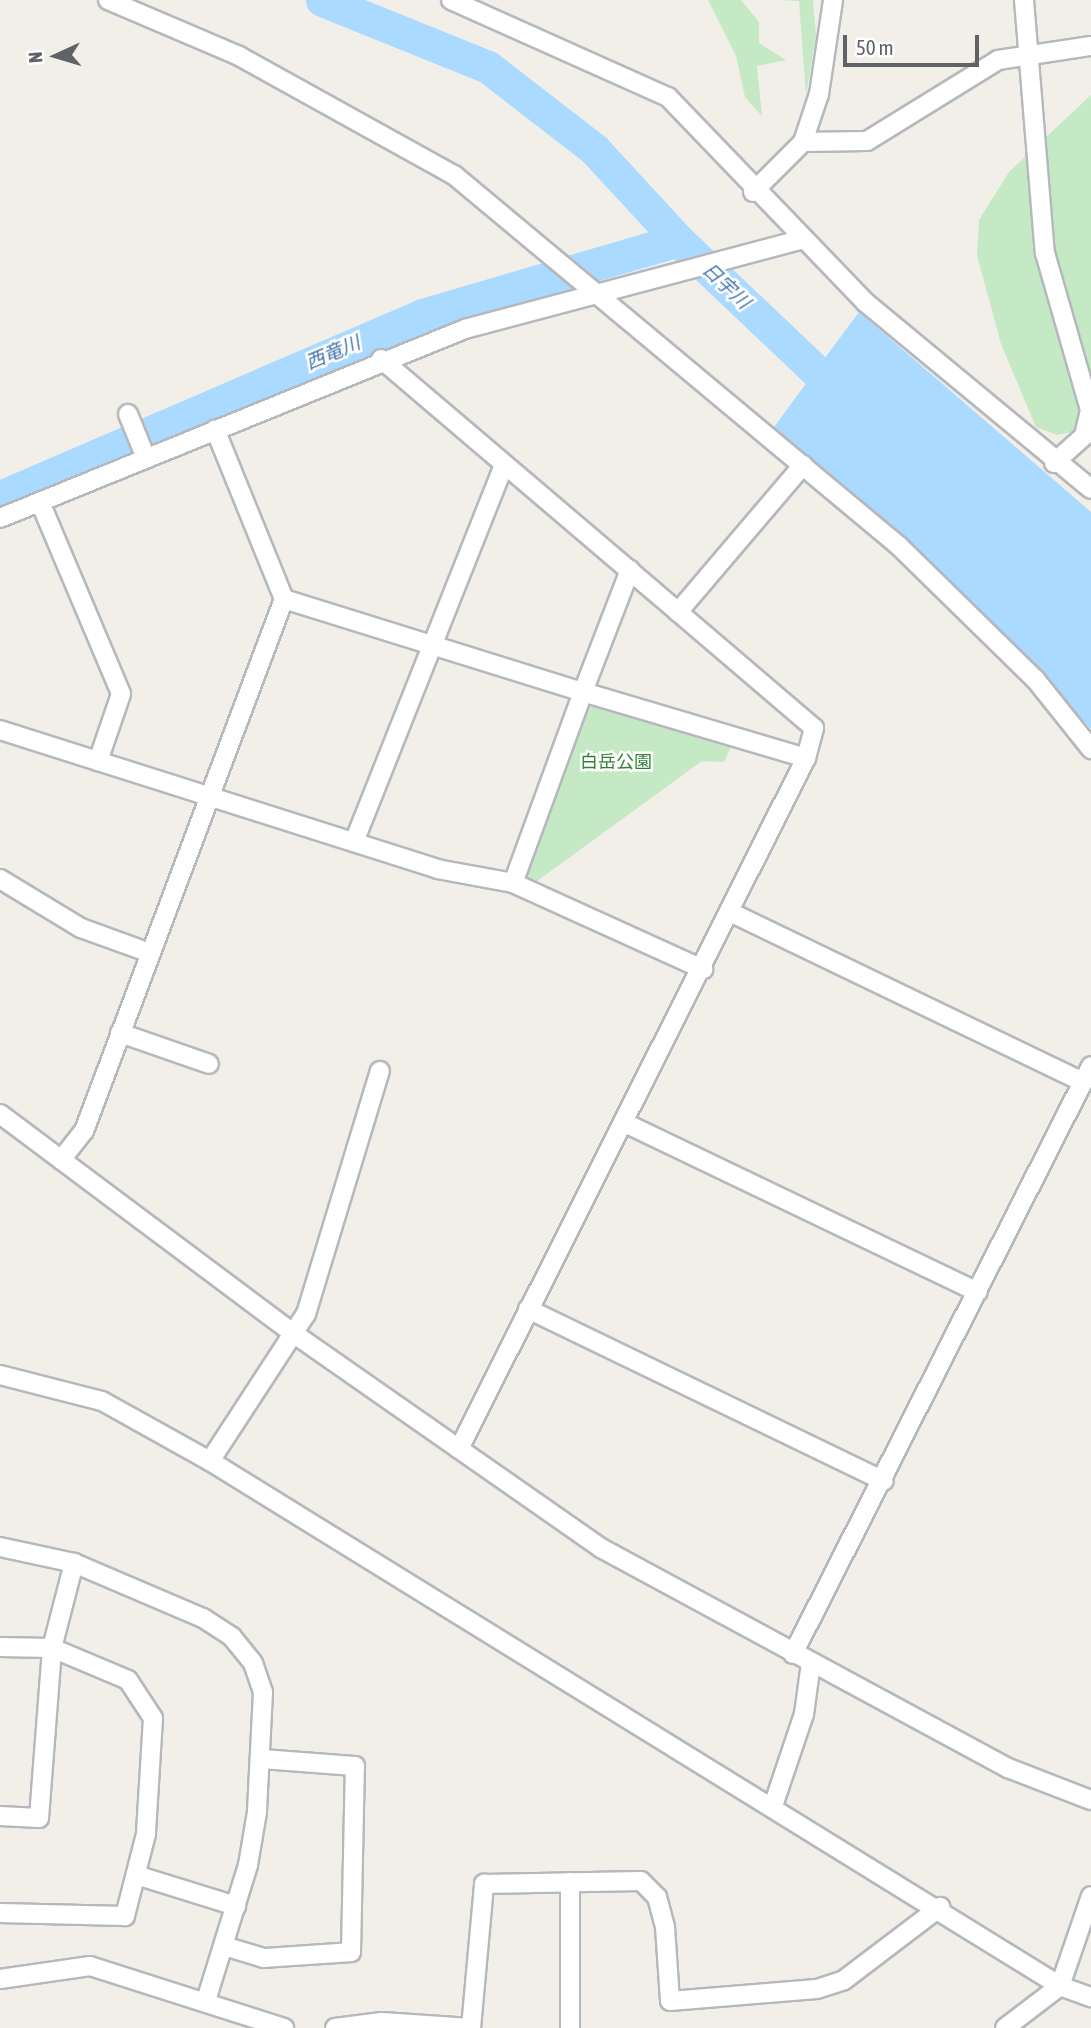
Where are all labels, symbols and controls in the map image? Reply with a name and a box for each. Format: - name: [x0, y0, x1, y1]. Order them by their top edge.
- north arrow: [21, 21, 91, 91]
- scale bar: [846, 21, 982, 65]
- text: 50 m: [856, 35, 894, 59]
- text: N: [24, 51, 46, 64]
- water label: 日宇川: [697, 258, 755, 314]
- water label: 西竜川: [302, 331, 364, 375]
- park label: 白岳公園: [580, 751, 652, 773]

